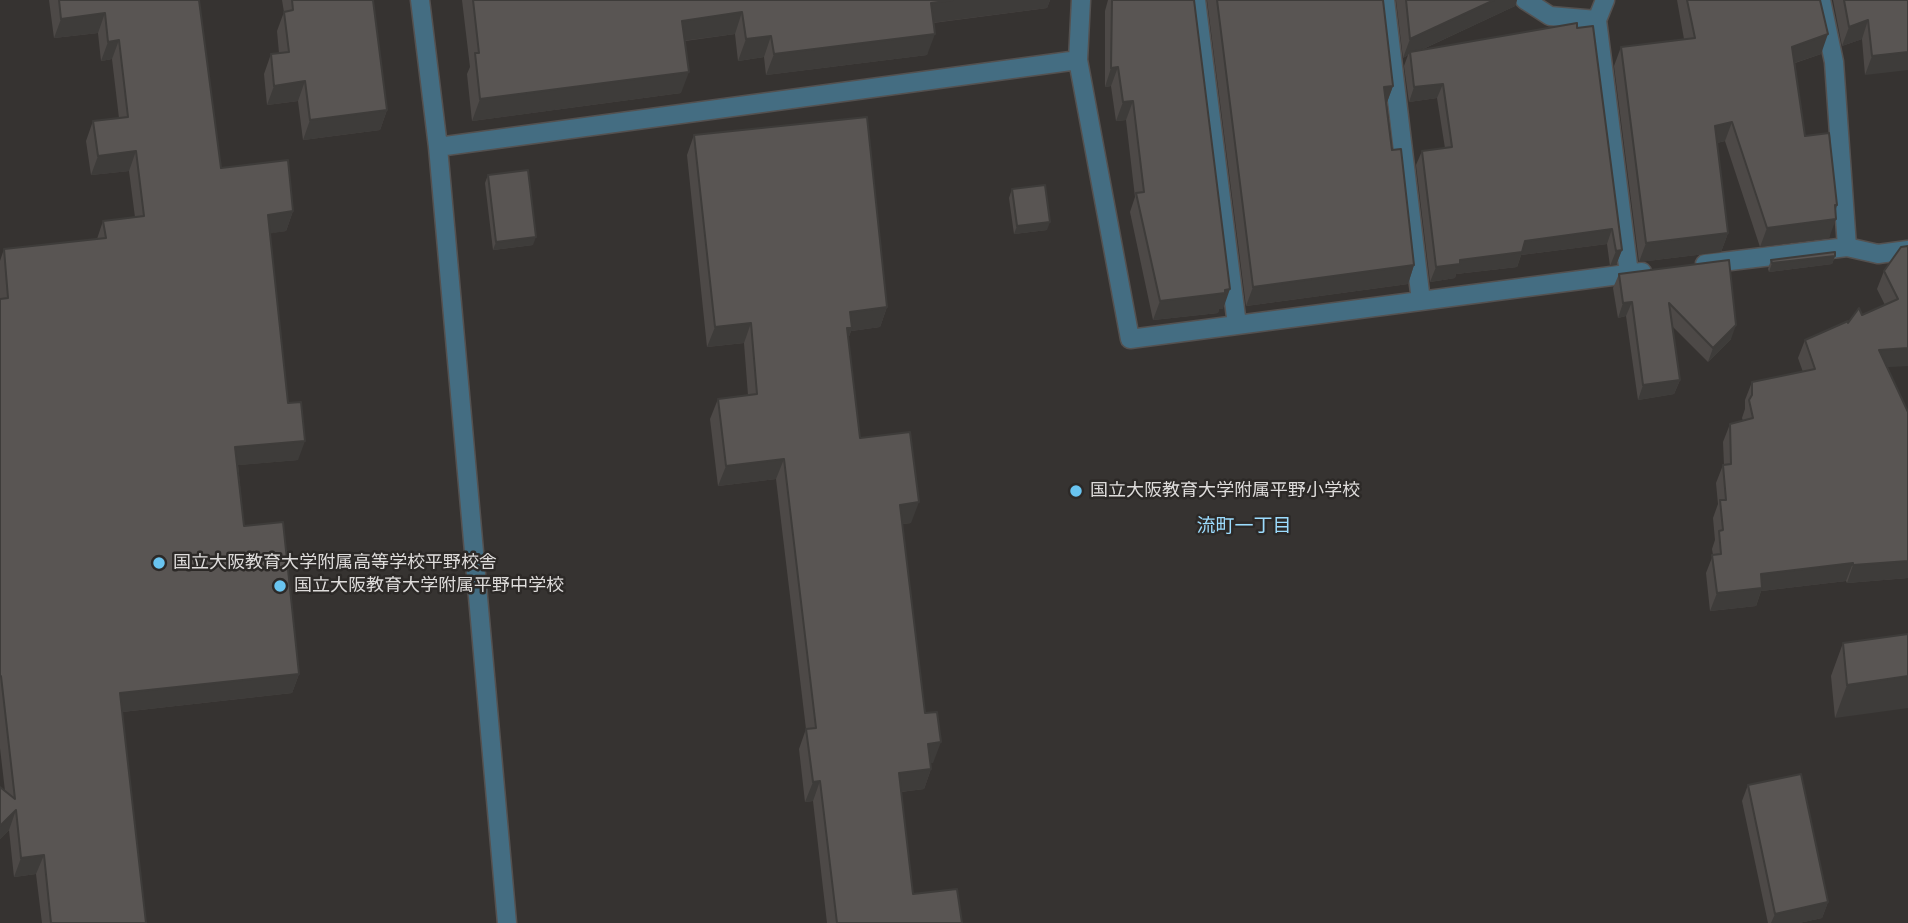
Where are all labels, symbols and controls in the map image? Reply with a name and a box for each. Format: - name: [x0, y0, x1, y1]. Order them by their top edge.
- place label: 国立大阪教育大学附属平野小学校: [1090, 480, 1360, 502]
- marker: 国立大阪教育大学附属平野小学校: [1068, 483, 1084, 499]
- district label: 流町一丁目: [1197, 515, 1291, 537]
- place label: 国立大阪教育大学附属高等学校平野校舎: [173, 552, 497, 574]
- marker: 国立大阪教育大学附属高等学校平野校舎: [151, 555, 167, 571]
- place label: 国立大阪教育大学附属平野中学校: [294, 575, 564, 597]
- marker: 国立大阪教育大学附属平野中学校: [272, 578, 288, 594]

